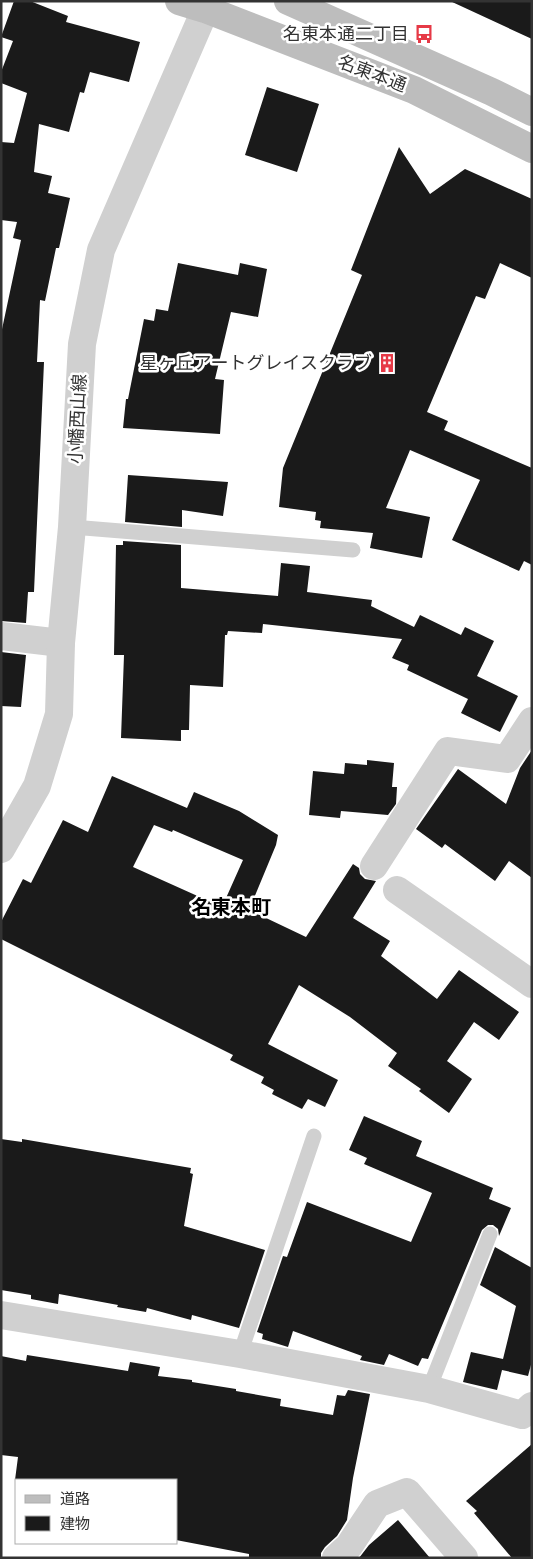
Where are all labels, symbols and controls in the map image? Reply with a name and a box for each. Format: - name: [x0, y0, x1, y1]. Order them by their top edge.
- place label: 名東本通二丁目: [283, 22, 409, 47]
- bus stop icon: 名東本通二丁目: [413, 23, 435, 45]
- street label: 名東本通: [334, 49, 410, 99]
- place label: 星ヶ丘アートグレイスクラブ: [140, 351, 372, 376]
- building icon: 星ヶ丘アートグレイスクラブ: [376, 352, 398, 374]
- street label: 小幡西山線: [63, 373, 93, 465]
- district label: 名東本町: [191, 894, 271, 922]
- legend: [15, 1479, 178, 1544]
- text: 道路: [60, 1489, 90, 1510]
- text: 建物: [60, 1514, 90, 1535]

